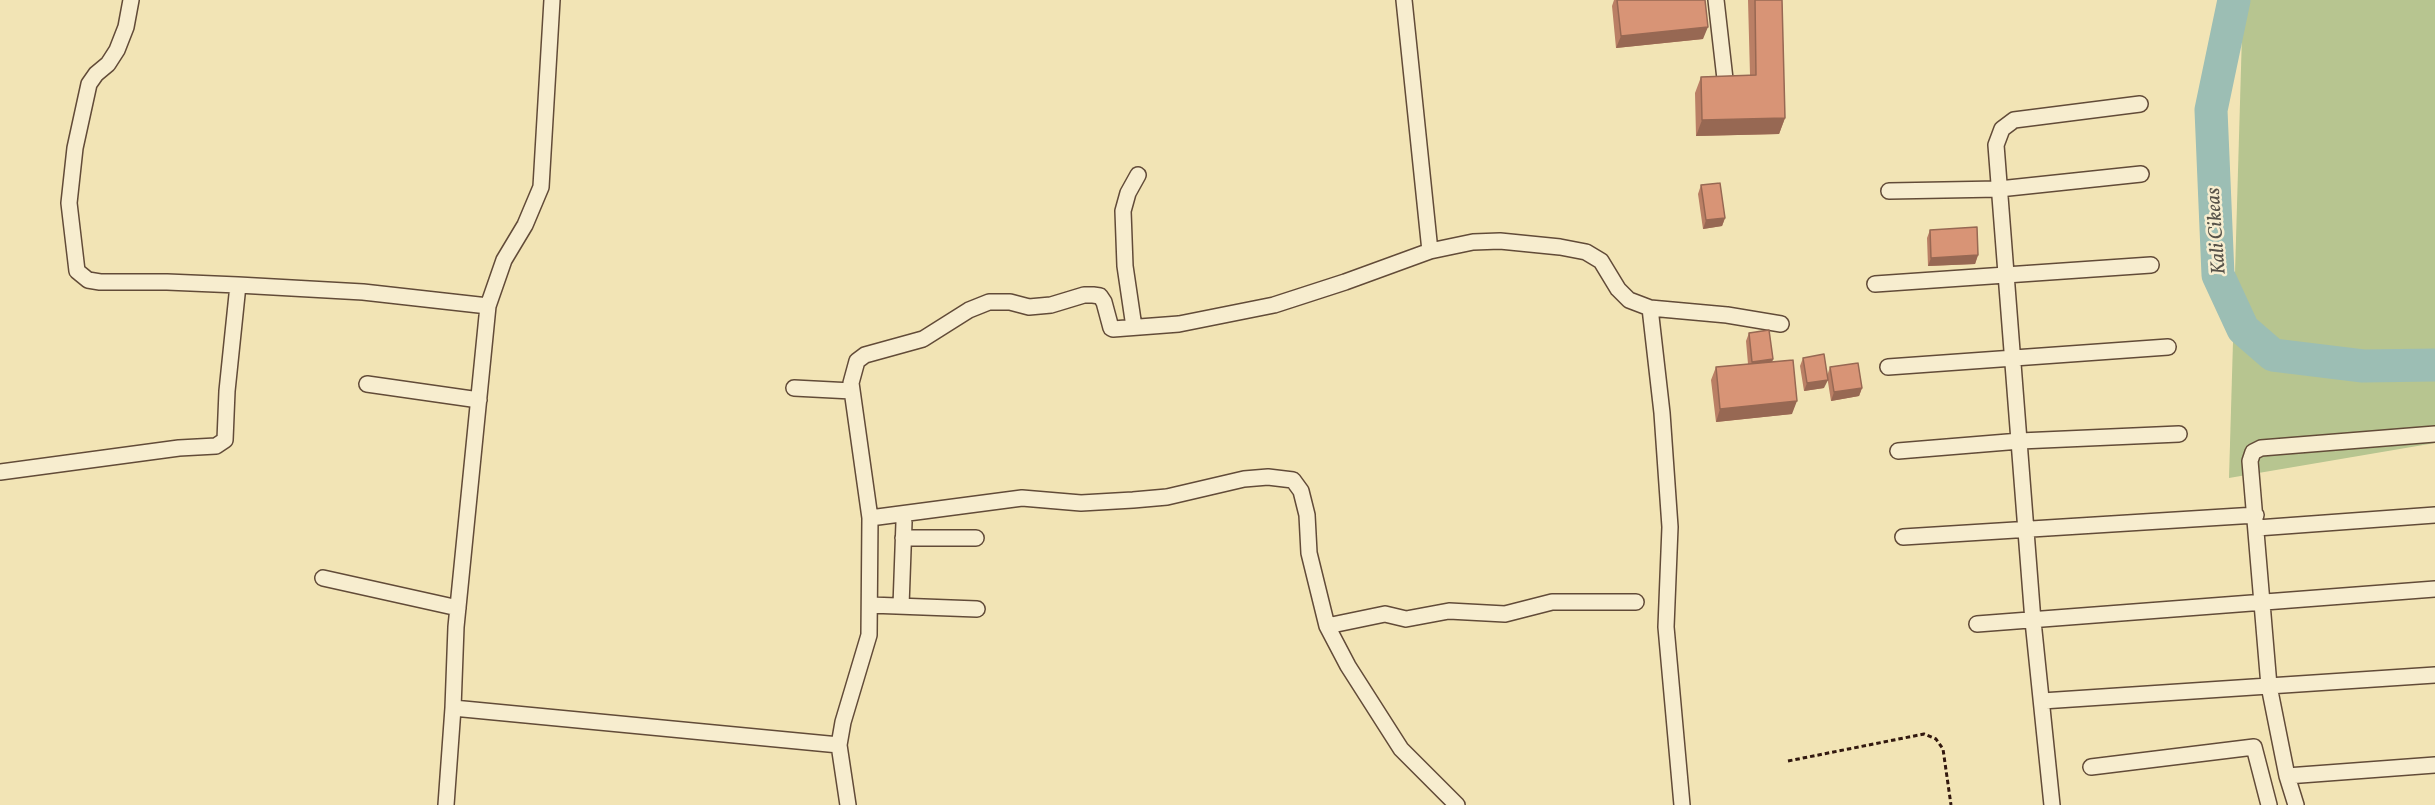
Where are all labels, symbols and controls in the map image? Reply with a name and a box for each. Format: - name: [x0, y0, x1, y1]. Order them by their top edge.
- water label: Kali Cikeas: [2203, 187, 2233, 275]

